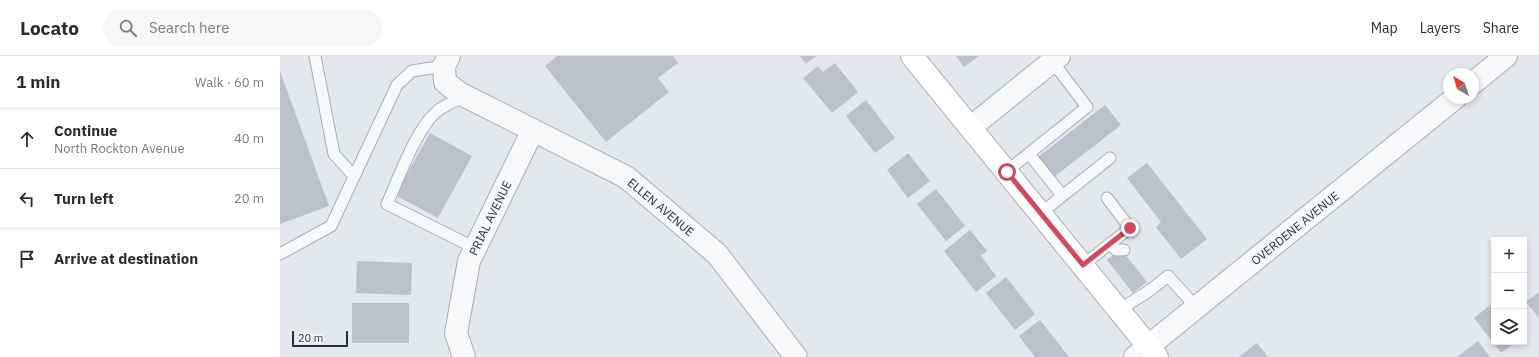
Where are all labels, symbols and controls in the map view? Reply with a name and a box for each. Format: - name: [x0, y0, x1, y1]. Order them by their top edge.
- search box: [103, 10, 383, 46]
- text: Locato: [20, 16, 79, 40]
- icon: search: [117, 17, 139, 39]
- text: Search here: [149, 18, 229, 37]
- text: Map: [1371, 19, 1398, 37]
- text: Layers: [1420, 19, 1461, 37]
- text: Share: [1483, 19, 1519, 37]
- north arrow: [1443, 68, 1479, 104]
- text: 1 min: [16, 71, 60, 93]
- text: Walk · 60 m: [195, 74, 264, 91]
- text: Continue: [54, 121, 118, 140]
- icon: ahead: [16, 128, 38, 150]
- text: 40 m: [234, 130, 264, 147]
- text: North Rockton Avenue: [54, 140, 185, 157]
- route start: [998, 163, 1016, 181]
- street label: ELLEN AVENUE: [625, 175, 697, 239]
- street label: PRIAL AVENUE: [465, 178, 515, 258]
- icon: left: [16, 188, 38, 210]
- street label: OVERDENE AVENUE: [1248, 188, 1342, 268]
- text: Turn left: [54, 189, 114, 208]
- text: 20 m: [234, 190, 264, 207]
- route end: [1121, 219, 1139, 237]
- map controls: [1491, 237, 1527, 345]
- button: +: [1491, 237, 1527, 273]
- icon: arrive: [16, 248, 38, 270]
- text: Arrive at destination: [54, 249, 198, 268]
- button: −: [1491, 273, 1527, 309]
- button: layers: [1491, 309, 1527, 345]
- scale bar: [292, 329, 348, 348]
- text: 20 m: [298, 331, 323, 345]

